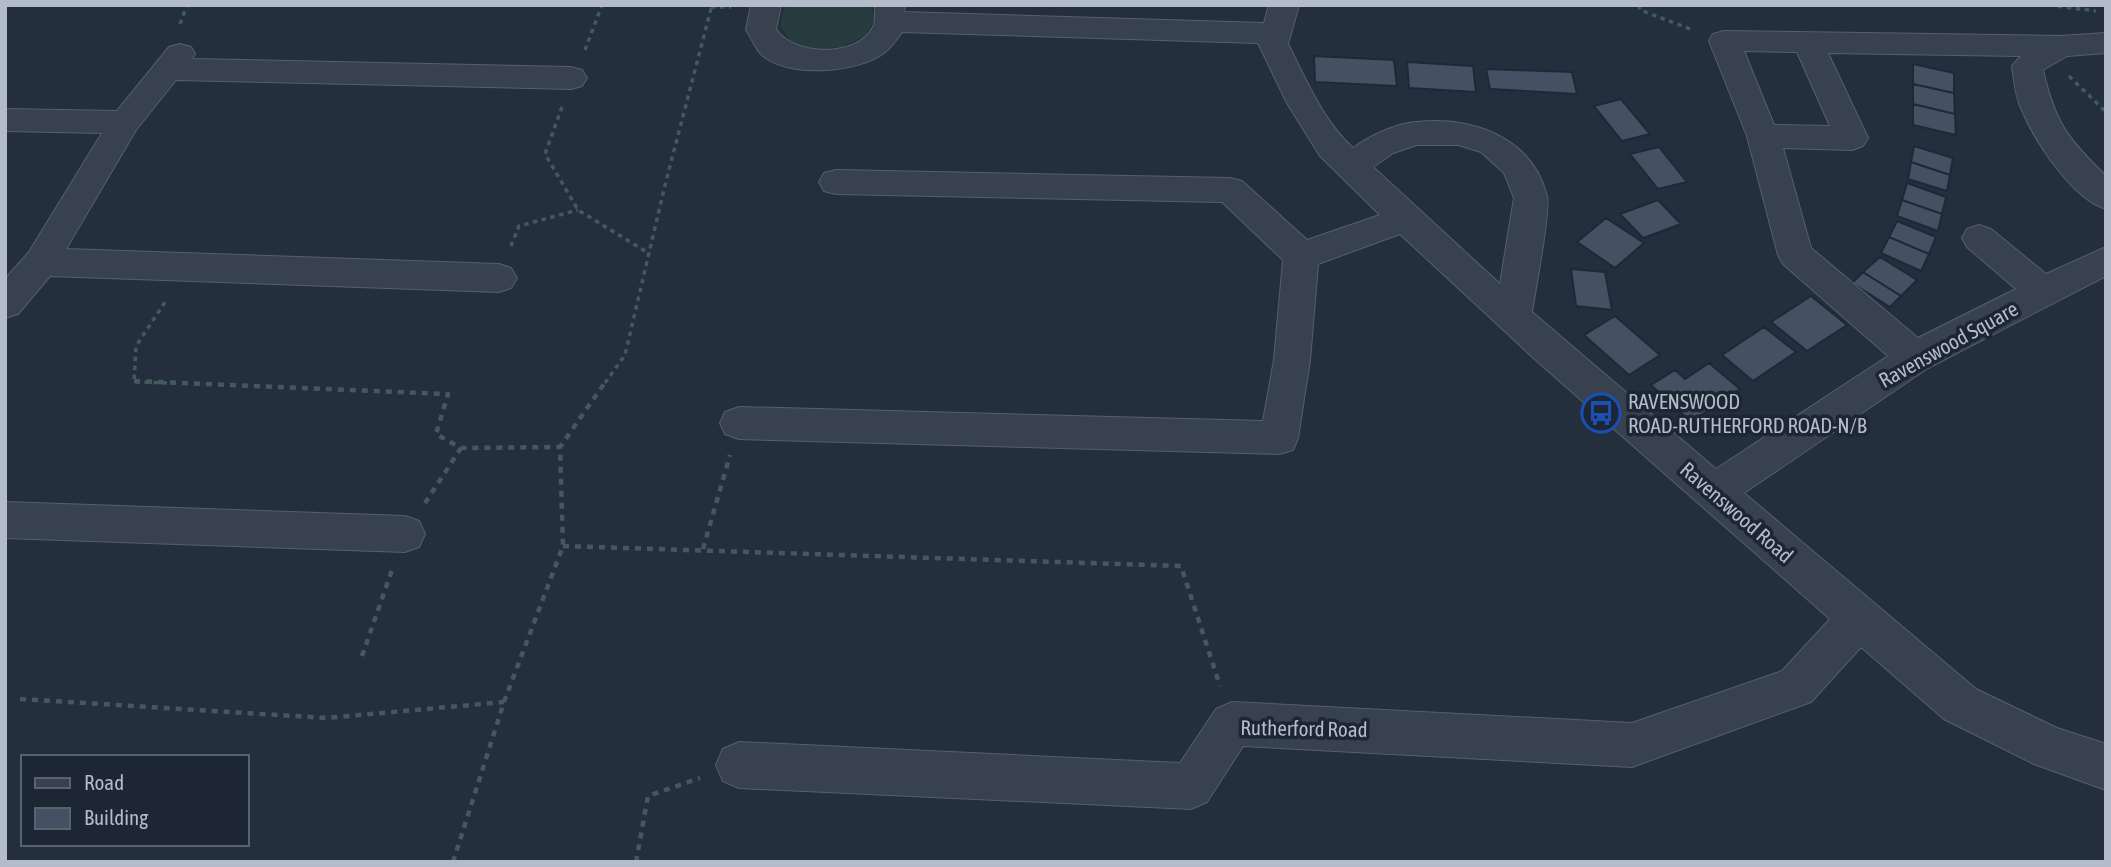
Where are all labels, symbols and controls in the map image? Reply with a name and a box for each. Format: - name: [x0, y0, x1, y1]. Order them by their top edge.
- street label: Ravenswood Square: [1874, 296, 2022, 392]
- place label: RAVENSWOOD ROAD-RUTHERFORD ROAD-N/B: [1628, 389, 1867, 437]
- bus stop icon: RAVENSWOOD ROAD-RUTHERFORD ROAD-N/B: [1580, 392, 1622, 434]
- street label: Ravenswood Road: [1676, 457, 1798, 567]
- street label: Rutherford Road: [1240, 715, 1368, 741]
- legend: [21, 755, 248, 846]
- text: Road: [84, 770, 124, 794]
- text: Building: [84, 805, 148, 829]

